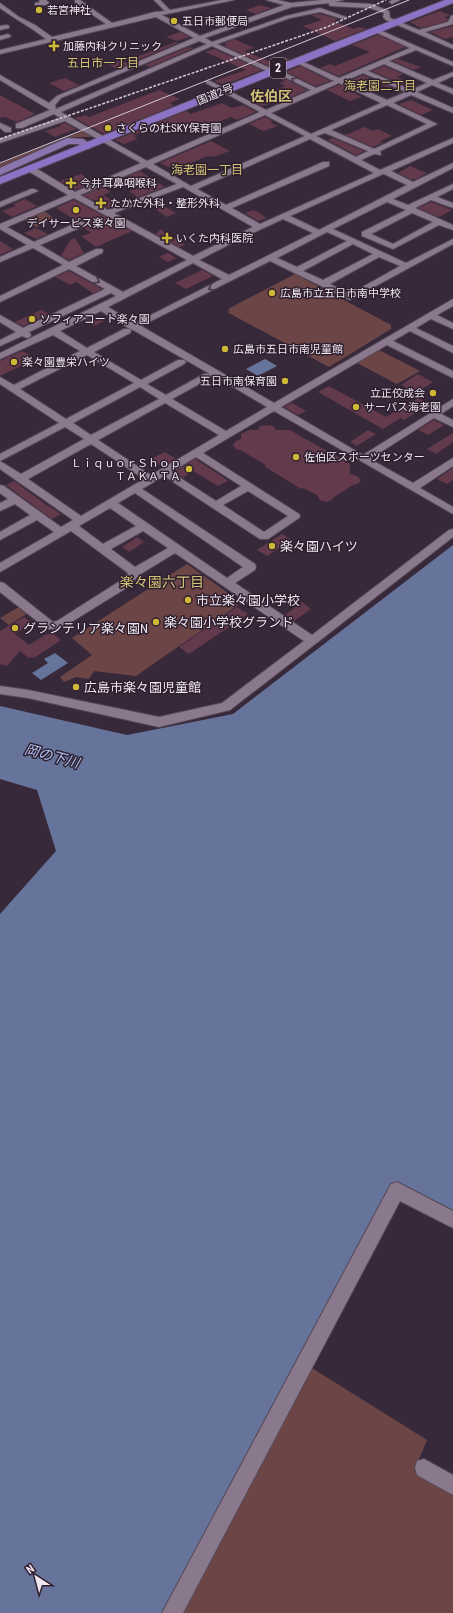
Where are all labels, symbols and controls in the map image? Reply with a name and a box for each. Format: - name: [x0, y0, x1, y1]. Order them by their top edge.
- place label: 若宮神社: [47, 4, 91, 17]
- marker: 若宮神社: [34, 5, 44, 15]
- place label: 五日市郵便局: [182, 15, 248, 28]
- marker: 五日市郵便局: [169, 16, 179, 26]
- marker: 加藤内科クリニック: [48, 40, 60, 52]
- place label: 加藤内科クリニック: [63, 40, 162, 53]
- district label: 五日市一丁目: [67, 56, 139, 70]
- road number: 2: [270, 58, 286, 78]
- one-way arrow: [291, 77, 299, 85]
- district label: 海老園二丁目: [344, 79, 416, 93]
- street label: 国道2号: [195, 81, 235, 108]
- district label: 佐伯区: [250, 88, 292, 104]
- place label: さくらの杜SKY保育園: [116, 122, 221, 135]
- marker: さくらの杜SKY保育園: [103, 123, 113, 133]
- district label: 海老園一丁目: [171, 163, 243, 177]
- marker: 今井耳鼻咽喉科: [65, 177, 77, 189]
- place label: 今井耳鼻咽喉科: [80, 177, 157, 190]
- marker: たかた外科・整形外科: [95, 197, 107, 209]
- place label: たかた外科・整形外科: [110, 197, 220, 210]
- marker: デイサービス楽々園: [71, 205, 81, 215]
- place label: デイサービス楽々園: [27, 217, 126, 230]
- marker: いくた内科医院: [161, 232, 173, 244]
- place label: いくた内科医院: [176, 232, 253, 245]
- one-way arrow: [93, 276, 100, 283]
- one-way arrow: [208, 283, 215, 291]
- place label: 広島市立五日市南中学校: [280, 287, 401, 300]
- marker: 広島市立五日市南中学校: [267, 288, 277, 298]
- place label: ソフィアコート楽々園: [40, 313, 150, 326]
- marker: ソフィアコート楽々園: [27, 314, 37, 324]
- place label: 広島市五日市南児童館: [233, 343, 343, 356]
- marker: 広島市五日市南児童館: [220, 344, 230, 354]
- place label: 楽々園豊栄ハイツ: [22, 356, 110, 369]
- marker: 楽々園豊栄ハイツ: [9, 357, 19, 367]
- place label: 五日市南保育園: [200, 375, 277, 388]
- marker: 五日市南保育園: [280, 376, 290, 386]
- place label: 立正佼成会: [370, 387, 425, 400]
- marker: 立正佼成会: [428, 388, 438, 398]
- place label: サーパス海老園: [364, 401, 441, 414]
- marker: サーパス海老園: [351, 402, 361, 412]
- place label: 佐伯区スポーツセンター: [304, 451, 425, 464]
- marker: 佐伯区スポーツセンター: [291, 452, 301, 462]
- place label: ＬｉｑｕｏｒＳｈｏｐ ＴＡＫＡＴＡ: [71, 457, 181, 483]
- marker: ＬｉｑｕｏｒＳｈｏｐ ＴＡＫＡＴＡ: [184, 464, 194, 474]
- place label: 楽々園ハイツ: [280, 539, 358, 554]
- marker: 楽々園ハイツ: [267, 541, 277, 551]
- district label: 楽々園六丁目: [120, 574, 204, 590]
- place label: 市立楽々園小学校: [196, 593, 300, 608]
- marker: 市立楽々園小学校: [183, 595, 193, 605]
- place label: 楽々園小学校グランド: [164, 615, 294, 630]
- marker: 楽々園小学校グランド: [151, 617, 161, 627]
- place label: グランテリア楽々園N: [23, 621, 148, 636]
- marker: グランテリア楽々園N: [10, 623, 20, 633]
- place label: 広島市楽々園児童館: [84, 680, 201, 695]
- marker: 広島市楽々園児童館: [71, 682, 81, 692]
- water label: 岡の下川: [23, 741, 83, 771]
- north arrow: [16, 1557, 56, 1597]
- text: N: [24, 1562, 37, 1577]

